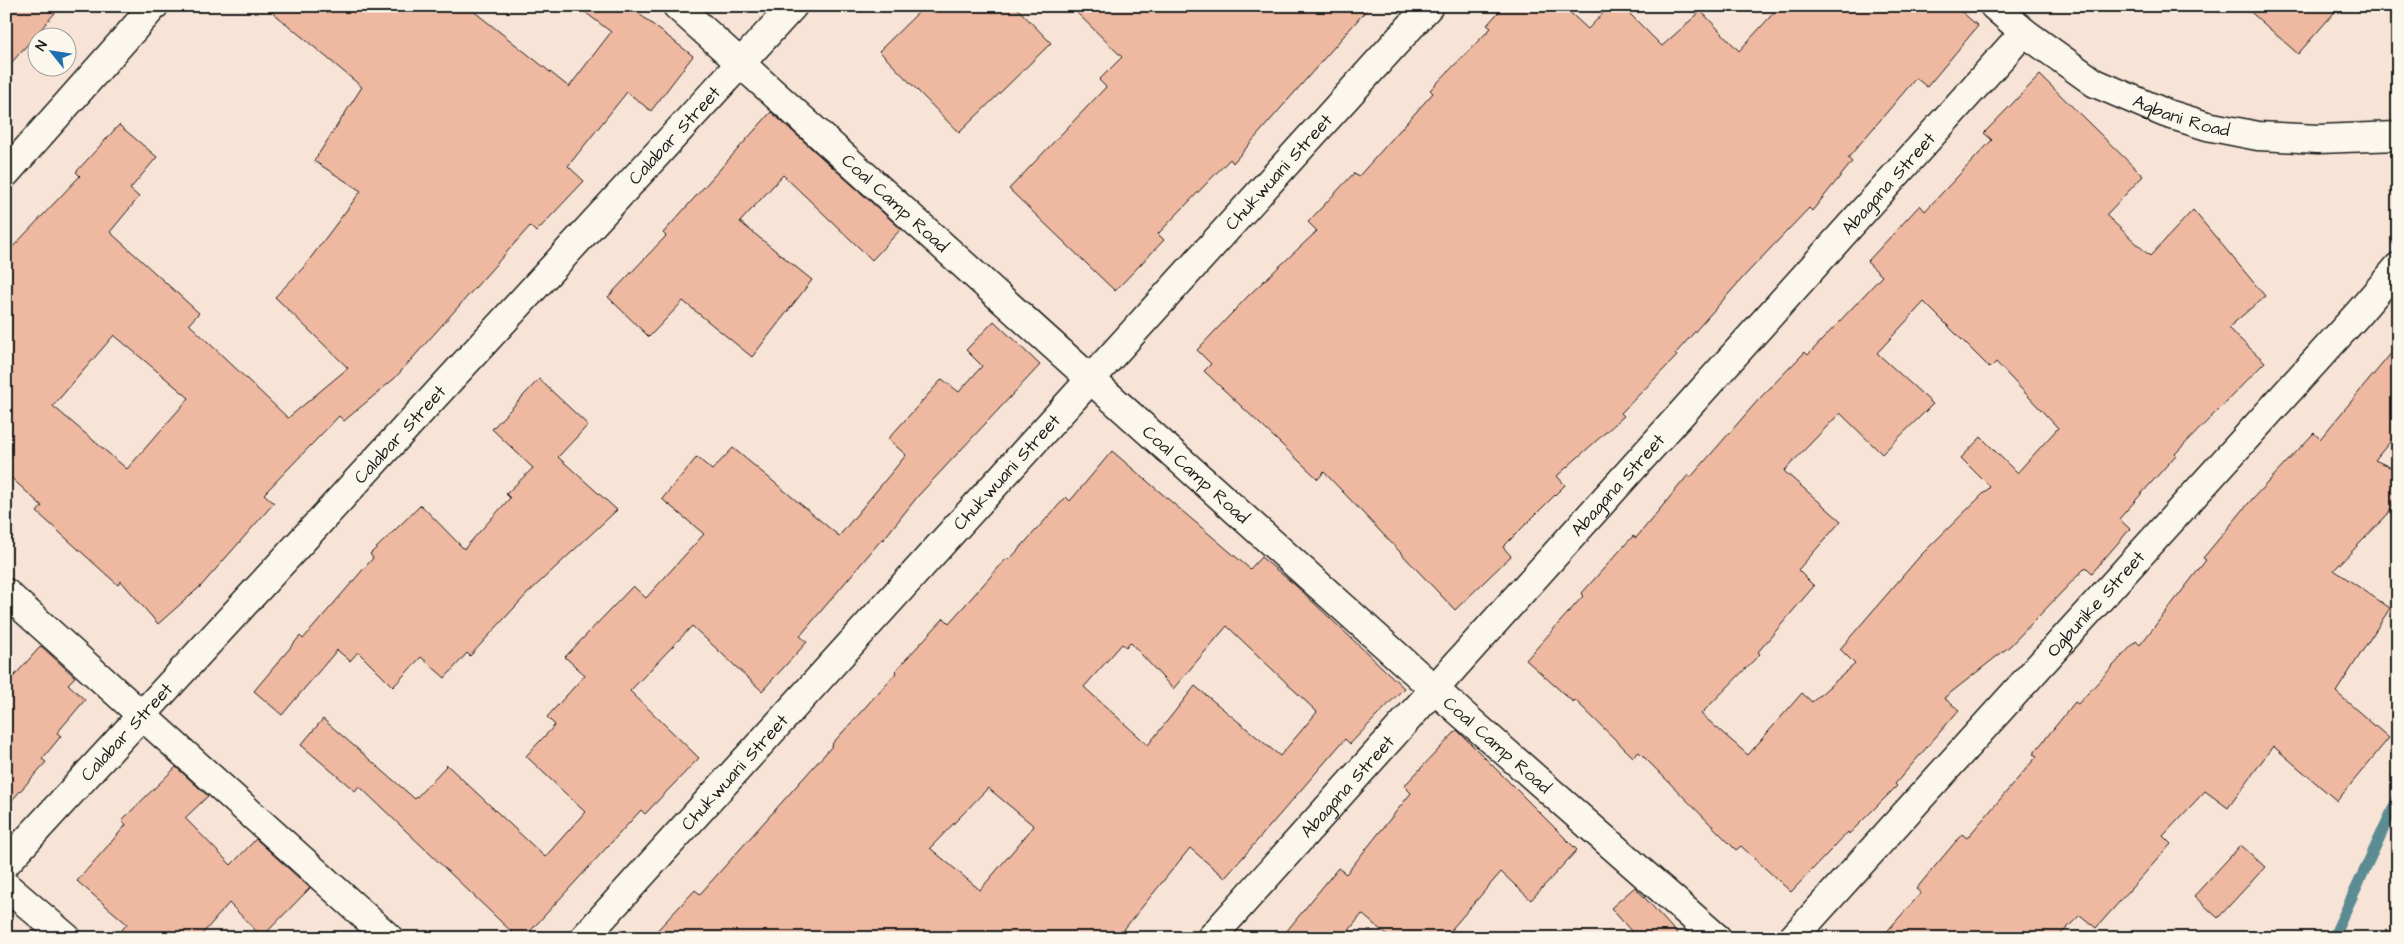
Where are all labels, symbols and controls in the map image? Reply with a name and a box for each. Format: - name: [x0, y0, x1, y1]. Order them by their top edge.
- north arrow: [28, 28, 78, 78]
- text: N: [31, 37, 53, 55]
- street label: Calabar Street: [622, 80, 727, 190]
- street label: Agbani Road: [2129, 88, 2232, 143]
- street label: Chukwuani Street: [1219, 108, 1338, 236]
- street label: Abagana Street: [1835, 126, 1941, 240]
- street label: Coal Camp Road: [836, 148, 954, 258]
- street label: Calabar Street: [348, 379, 452, 489]
- street label: Chukwuani Street: [947, 408, 1066, 536]
- street label: Coal Camp Road: [1137, 419, 1255, 529]
- street label: Abagana Street: [1565, 427, 1671, 542]
- street label: Ogbunike Street: [2041, 544, 2151, 662]
- street label: Calabar Street: [75, 677, 179, 787]
- street label: Coal Camp Road: [1438, 690, 1557, 799]
- street label: Chukwuani Street: [675, 708, 794, 836]
- street label: Abagana Street: [1294, 729, 1401, 843]

